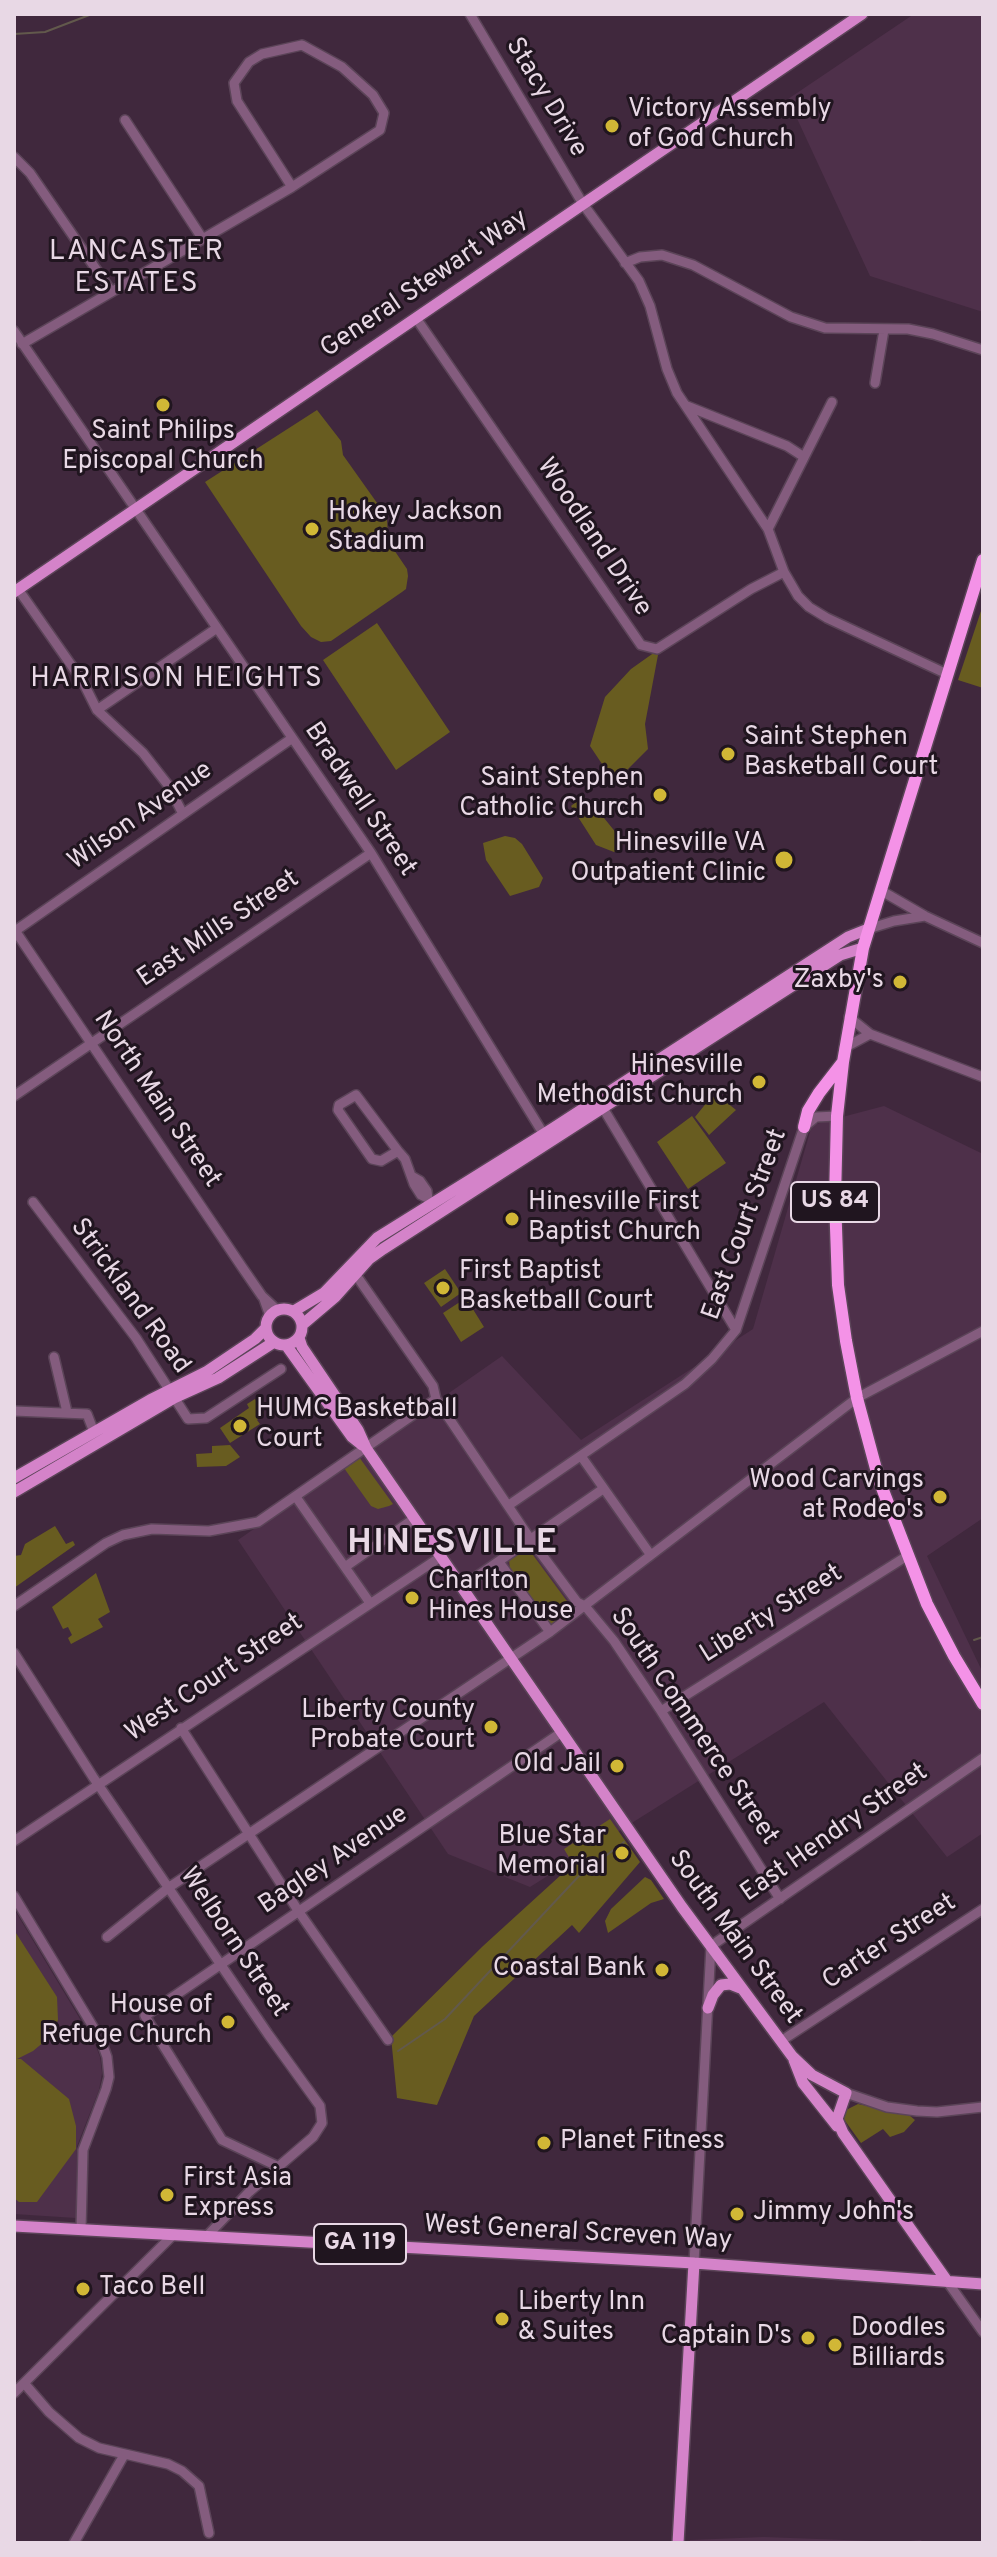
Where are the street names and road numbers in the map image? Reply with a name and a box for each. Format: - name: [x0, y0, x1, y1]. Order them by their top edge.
- street label: Stacy Drive: [497, 33, 593, 163]
- street label: General Stewart Way: [315, 204, 535, 366]
- street label: Woodland Drive: [529, 453, 657, 623]
- street label: Bradwell Street: [296, 717, 422, 883]
- street label: Wilson Avenue: [63, 756, 219, 878]
- street label: East Mills Street: [132, 865, 306, 995]
- street label: North Main Street: [85, 1006, 227, 1194]
- street label: East Court Street: [697, 1125, 795, 1325]
- road number: US 84: [791, 1182, 879, 1222]
- street label: Strickland Road: [62, 1213, 196, 1381]
- street label: Liberty Street: [695, 1559, 849, 1671]
- street label: South Commerce Street: [602, 1603, 784, 1851]
- street label: West Court Street: [120, 1608, 310, 1750]
- street label: East Hendry Street: [736, 1758, 934, 1910]
- street label: Bagley Avenue: [254, 1800, 414, 1922]
- street label: South Main Street: [661, 1845, 807, 2031]
- street label: Welborn Street: [171, 1862, 295, 2024]
- street label: Carter Street: [817, 1888, 963, 1998]
- street label: West General Screven Way: [423, 2210, 733, 2258]
- road number: GA 119: [314, 2224, 406, 2264]

